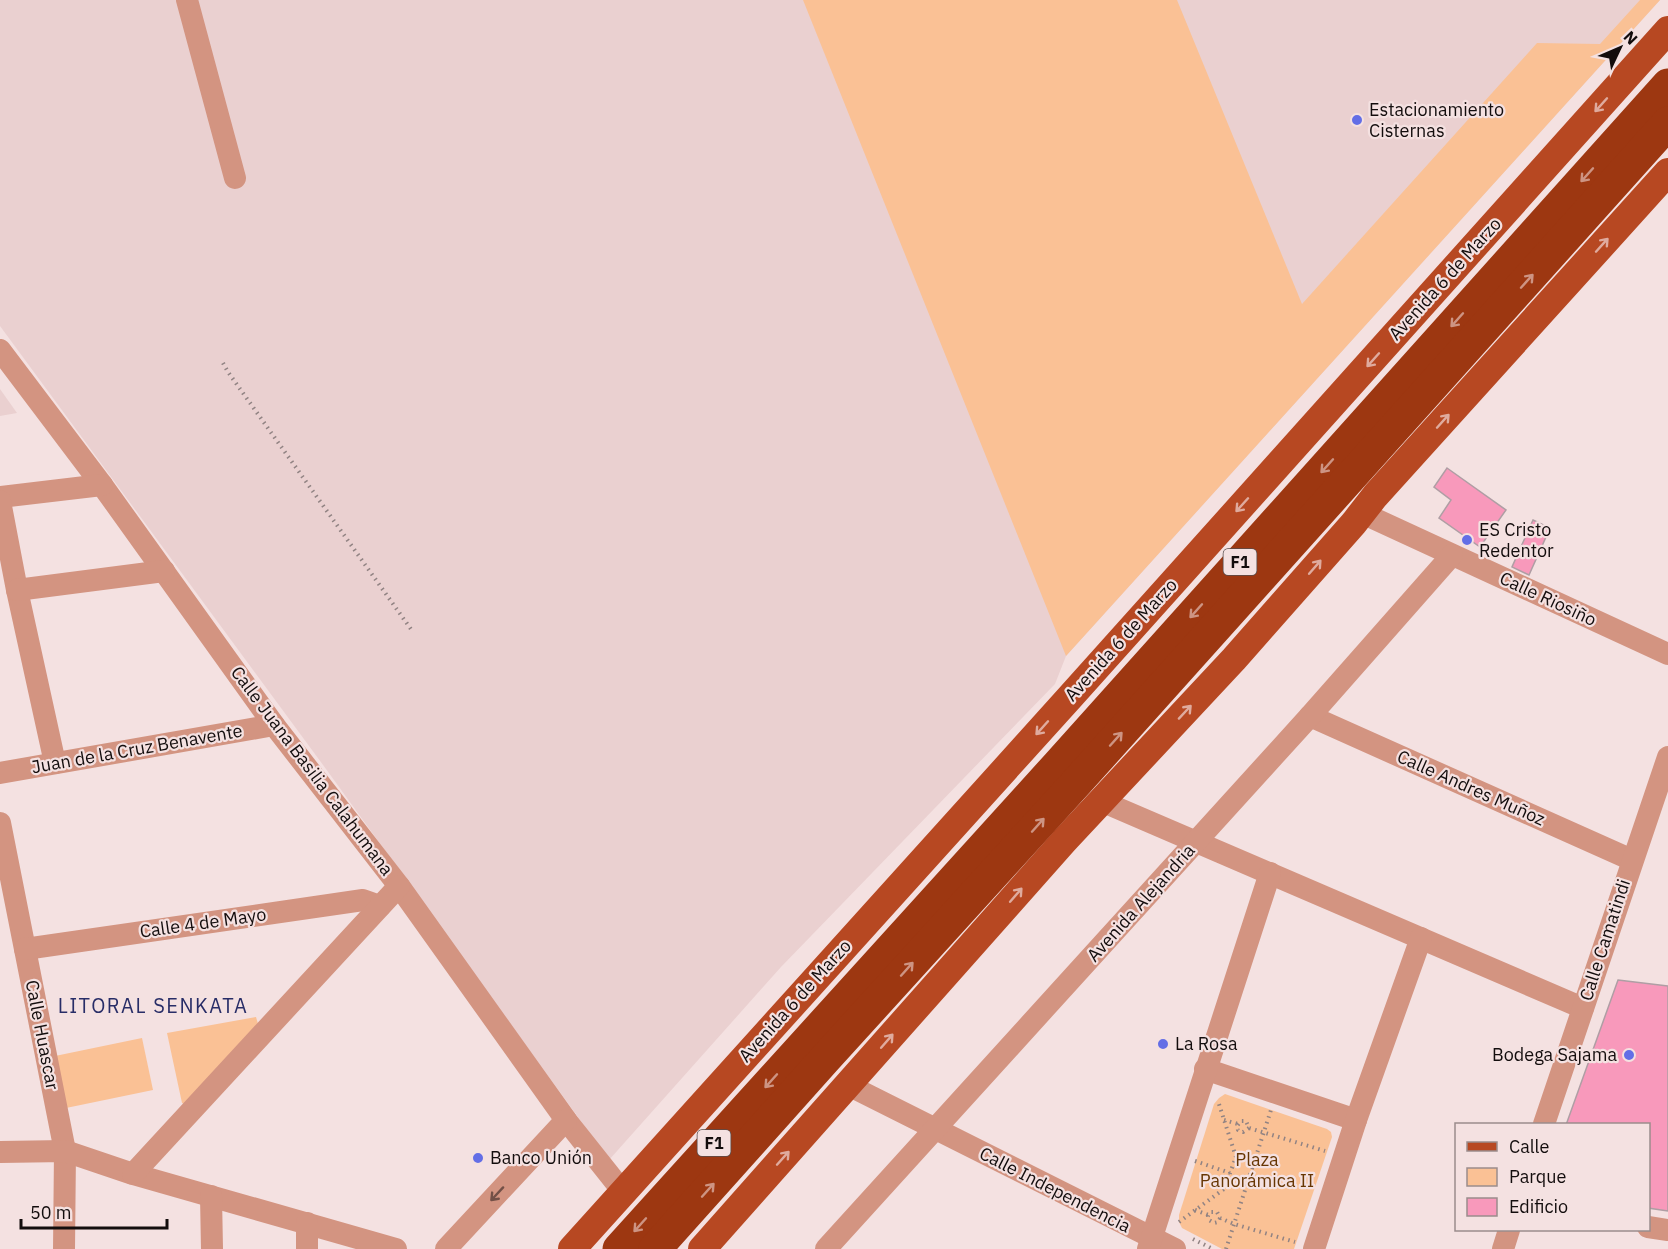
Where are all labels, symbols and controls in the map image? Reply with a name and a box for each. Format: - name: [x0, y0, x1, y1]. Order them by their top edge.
- north arrow: [1590, 18, 1650, 78]
- text: N: [1620, 26, 1642, 49]
- one-way arrow: [1594, 97, 1608, 112]
- place label: Estacionamiento Cisternas: [1369, 98, 1504, 142]
- marker: Estacionamiento Cisternas: [1350, 113, 1364, 127]
- one-way arrow: [1580, 167, 1594, 182]
- street label: Avenida 6 de Marzo: [1383, 212, 1506, 345]
- one-way arrow: [1595, 238, 1609, 253]
- one-way arrow: [1519, 273, 1534, 288]
- one-way arrow: [1450, 313, 1464, 328]
- one-way arrow: [1366, 352, 1380, 367]
- one-way arrow: [1436, 413, 1450, 428]
- one-way arrow: [1319, 458, 1334, 473]
- one-way arrow: [1235, 497, 1249, 512]
- place label: ES Cristo Redentor: [1479, 518, 1554, 562]
- marker: ES Cristo Redentor: [1460, 533, 1474, 547]
- road number: F1: [1224, 549, 1256, 575]
- one-way arrow: [1308, 560, 1322, 575]
- street label: Calle Riosiño: [1496, 566, 1600, 631]
- street label: Avenida 6 de Marzo: [1059, 573, 1182, 706]
- one-way arrow: [1189, 603, 1203, 618]
- street label: Calle Juana Basilia Calahumana: [226, 661, 399, 880]
- one-way arrow: [1177, 705, 1192, 720]
- street label: Juan de la Cruz Benavente: [30, 719, 244, 778]
- one-way arrow: [1035, 720, 1049, 735]
- one-way arrow: [1109, 731, 1123, 746]
- street label: Calle Andres Muñoz: [1394, 745, 1549, 831]
- one-way arrow: [1031, 818, 1045, 833]
- street label: Avenida Alejandria: [1082, 839, 1200, 966]
- street label: Calle Camatindi: [1574, 876, 1635, 1004]
- one-way arrow: [1009, 888, 1023, 903]
- street label: Calle 4 de Mayo: [138, 902, 268, 943]
- street label: Avenida 6 de Marzo: [733, 934, 856, 1067]
- one-way arrow: [900, 962, 914, 977]
- street label: Calle Huascar: [21, 978, 64, 1092]
- district label: LITORAL SENKATA: [58, 992, 248, 1019]
- place label: La Rosa: [1175, 1032, 1238, 1055]
- one-way arrow: [880, 1034, 894, 1049]
- marker: La Rosa: [1156, 1037, 1170, 1051]
- place label: Bodega Sajama: [1492, 1043, 1617, 1066]
- marker: Bodega Sajama: [1622, 1048, 1636, 1062]
- one-way arrow: [764, 1073, 778, 1088]
- legend: [1455, 1123, 1650, 1231]
- road number: F1: [698, 1130, 730, 1156]
- text: Calle: [1509, 1135, 1549, 1158]
- street label: Calle Independencia: [976, 1141, 1135, 1238]
- place label: Banco Unión: [490, 1146, 592, 1169]
- park label: Plaza Panorámica II: [1200, 1148, 1314, 1192]
- marker: Banco Unión: [471, 1151, 485, 1165]
- one-way arrow: [776, 1151, 790, 1166]
- text: Parque: [1509, 1165, 1567, 1188]
- one-way arrow: [701, 1183, 715, 1198]
- one-way arrow: [490, 1186, 505, 1201]
- scale bar: [21, 1192, 166, 1230]
- text: Edificio: [1509, 1195, 1568, 1218]
- text: 50 m: [30, 1201, 72, 1224]
- one-way arrow: [633, 1218, 647, 1233]

